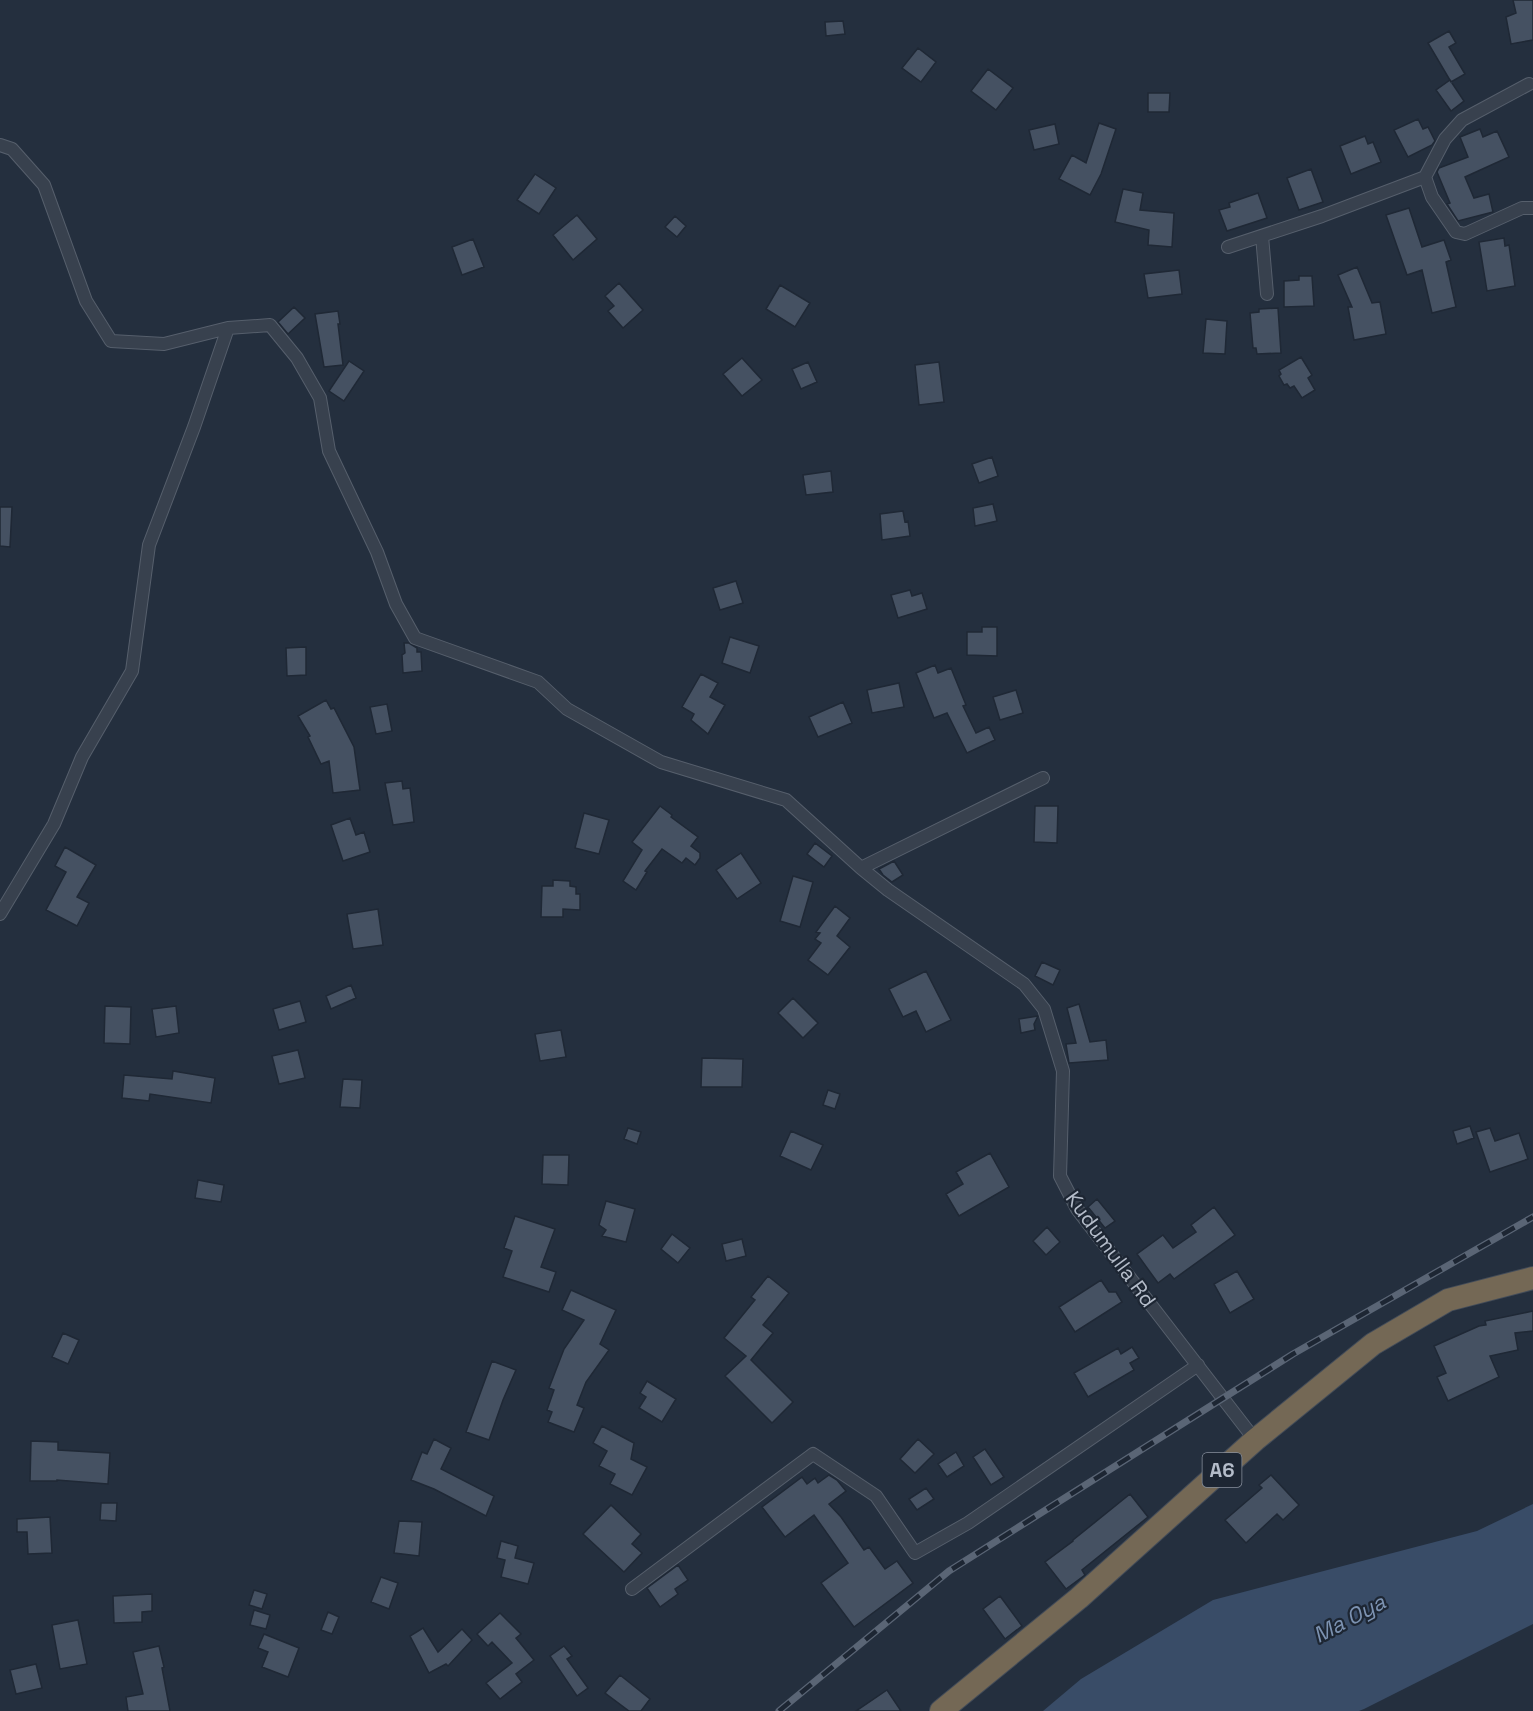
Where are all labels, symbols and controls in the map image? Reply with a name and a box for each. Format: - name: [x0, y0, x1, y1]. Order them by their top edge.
- street label: Kudumulla Rd: [1060, 1186, 1162, 1312]
- road number: A6: [1202, 1453, 1242, 1487]
- water label: Ma Oya: [1308, 1587, 1390, 1649]

